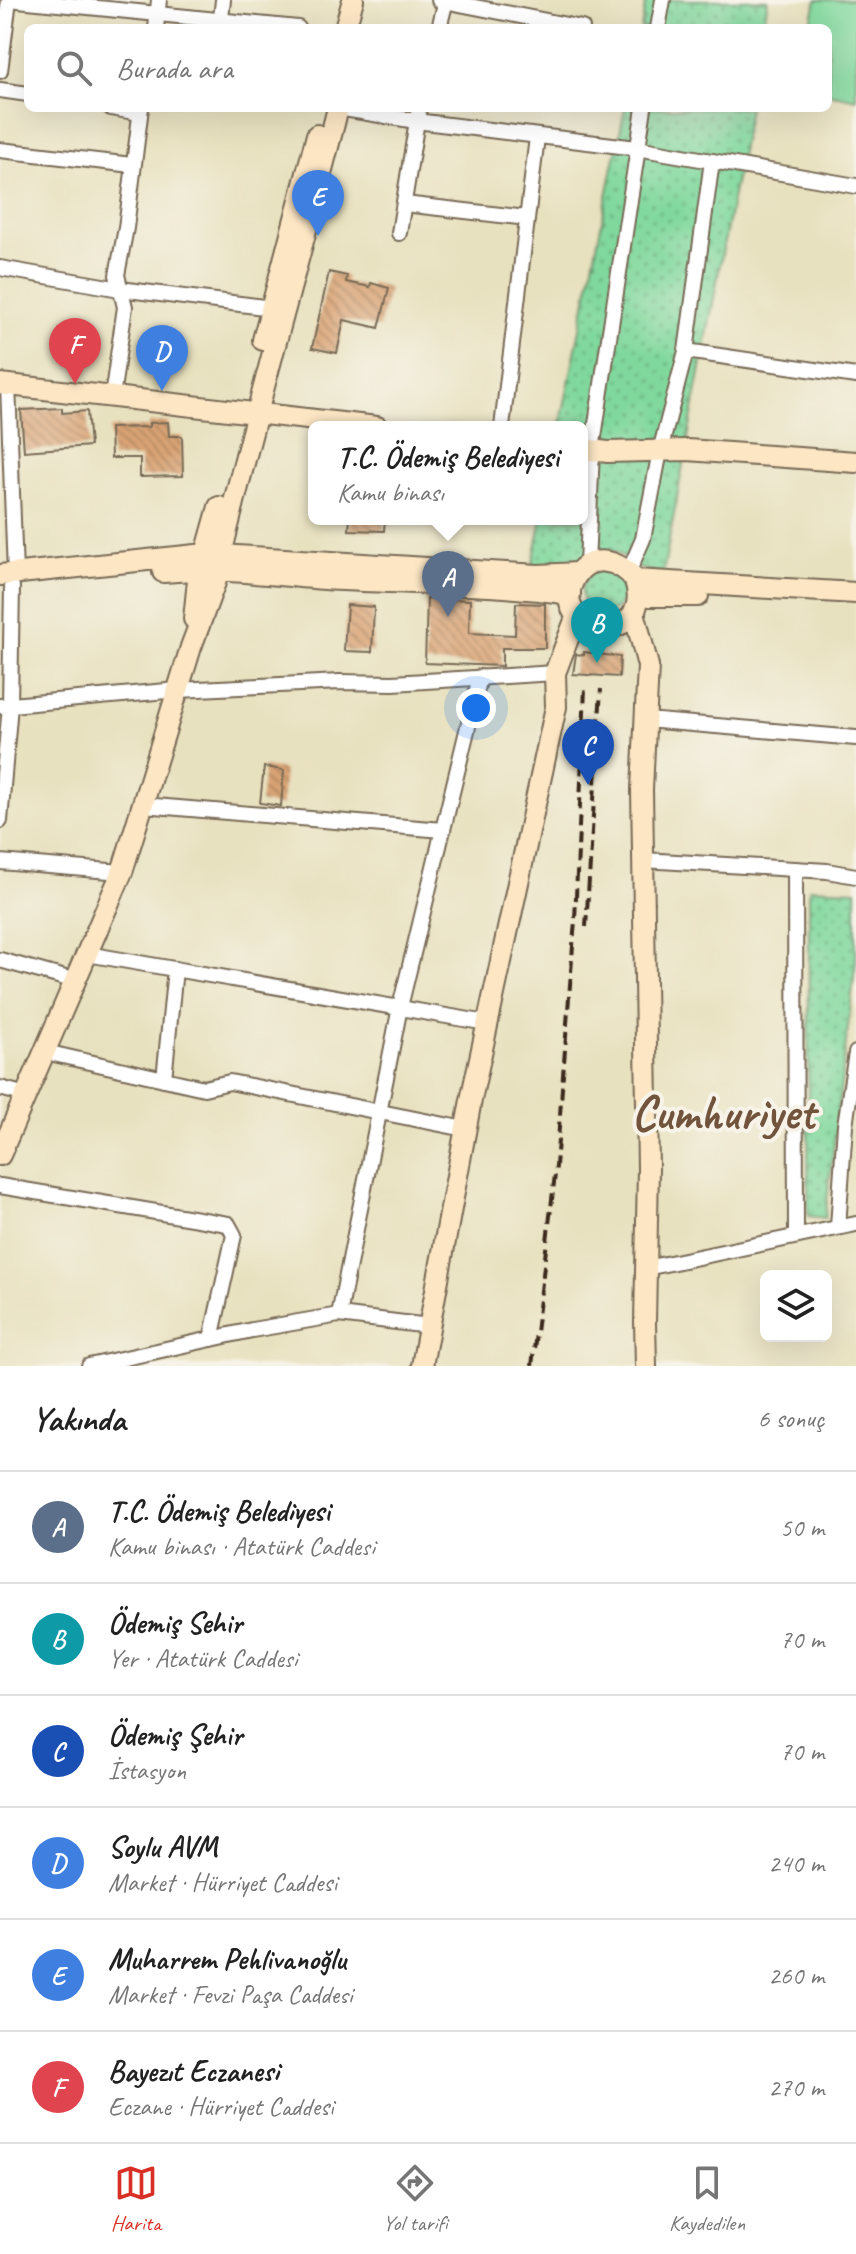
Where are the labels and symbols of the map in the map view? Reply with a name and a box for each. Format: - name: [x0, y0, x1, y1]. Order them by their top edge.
- pin: E: [292, 170, 344, 236]
- pin: F: [49, 318, 101, 384]
- pin: D: [136, 325, 188, 391]
- pin: A: [422, 551, 474, 617]
- pin: B: [571, 597, 623, 663]
- your location: [456, 688, 496, 728]
- pin: C: [562, 719, 614, 785]
- district label: Cumhuriyet: [632, 1083, 820, 1143]

